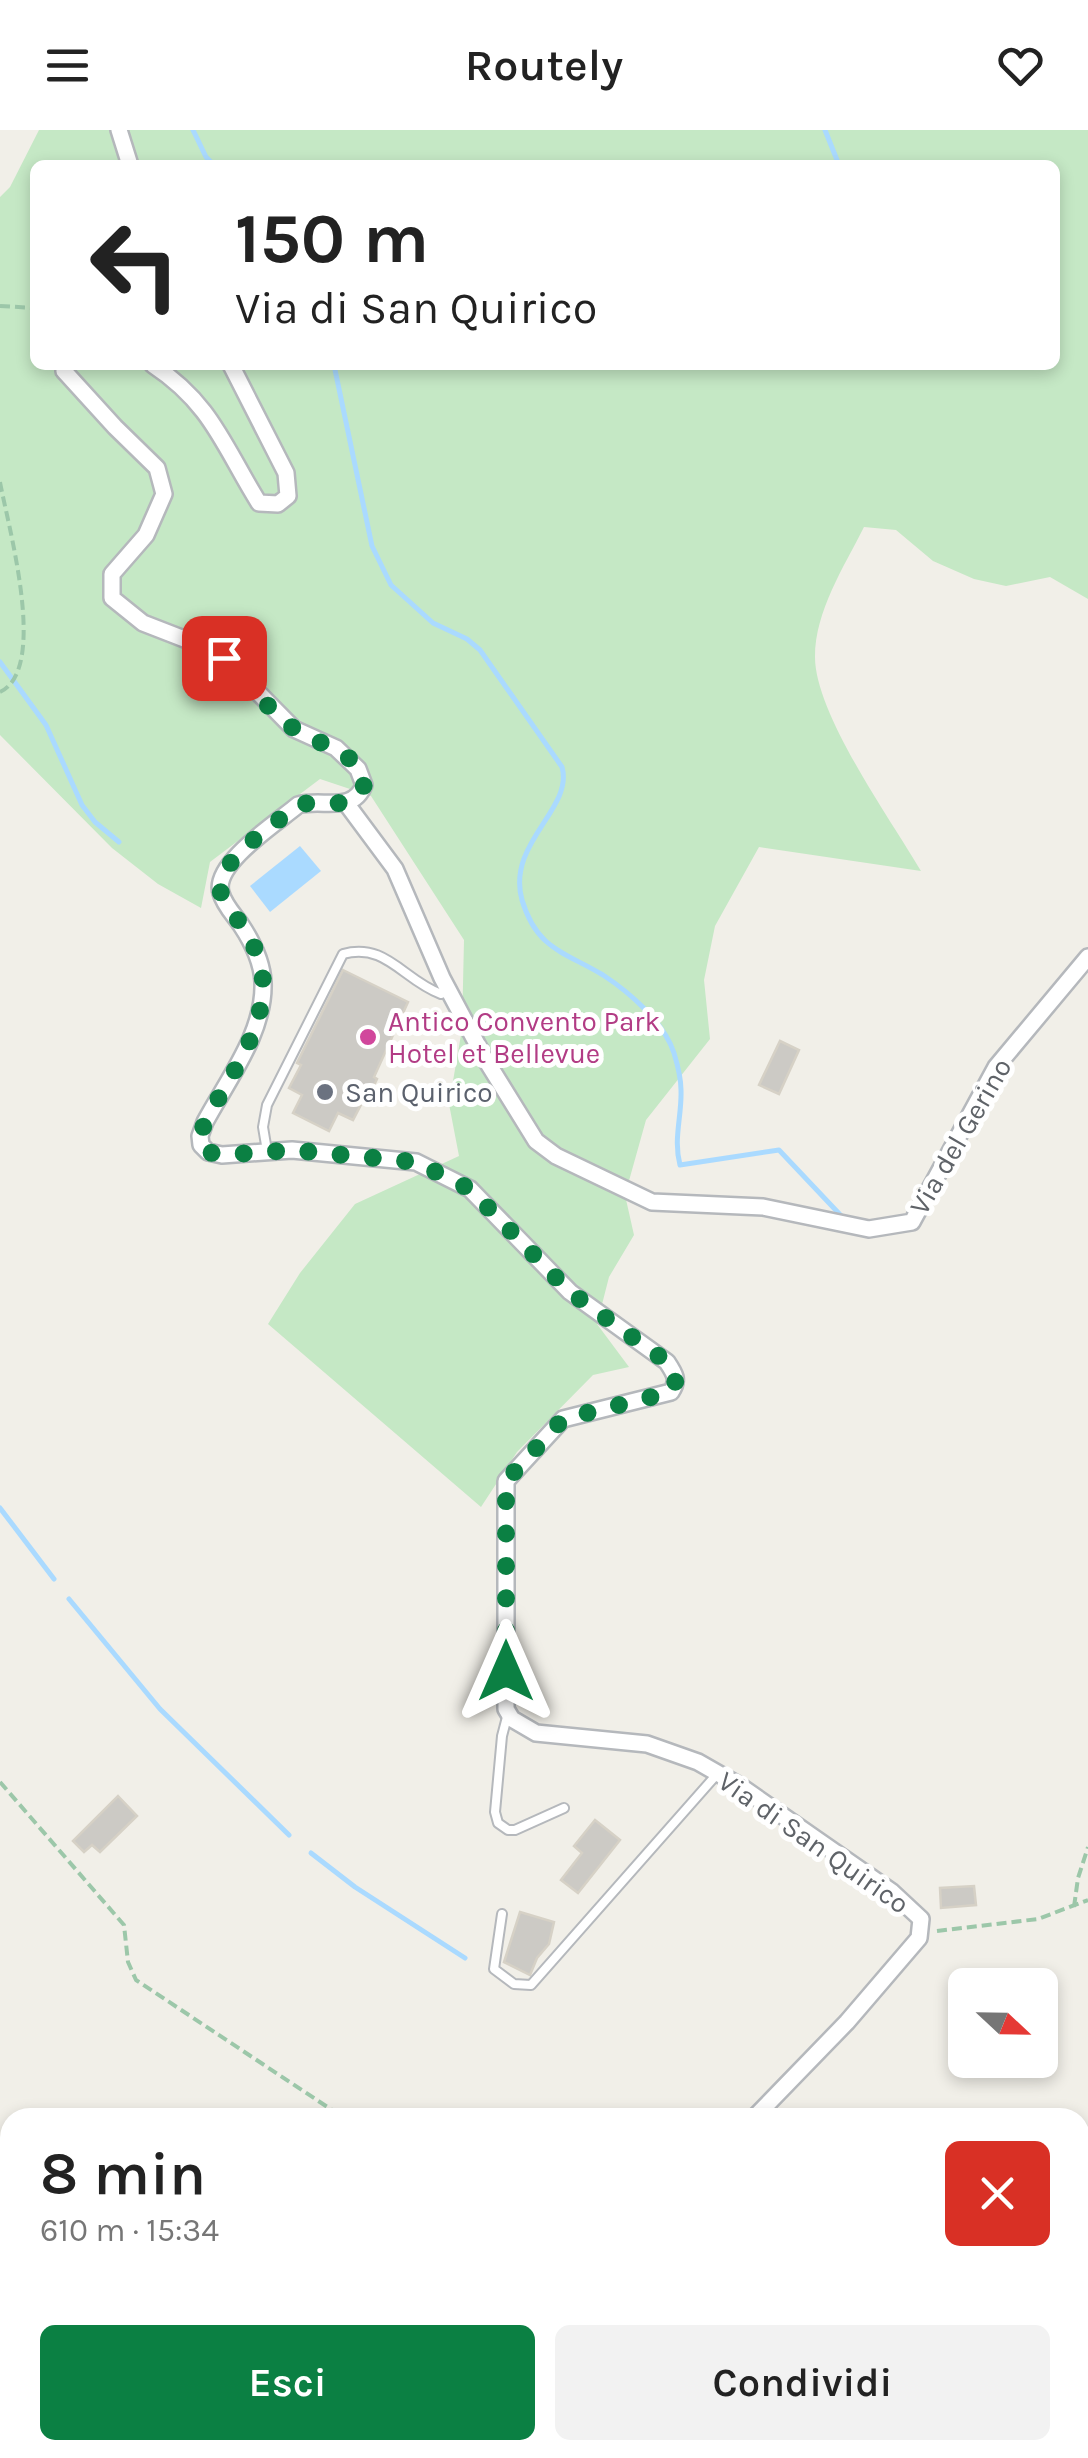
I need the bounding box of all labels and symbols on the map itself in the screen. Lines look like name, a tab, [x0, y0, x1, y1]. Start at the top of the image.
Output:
pin	[182, 616, 267, 701]
place label: Antico Convento Park Hotel et Bellevue	[388, 1005, 660, 1070]
marker: Antico Convento Park Hotel et Bellevue	[357, 1026, 379, 1048]
street label: Via del Gerino	[902, 1052, 1018, 1220]
place label: San Quirico	[345, 1076, 493, 1109]
marker: San Quirico	[314, 1081, 336, 1103]
position arrow	[454, 1619, 558, 1723]
street label: Via di San Quirico	[712, 1764, 915, 1921]
north arrow	[948, 1968, 1058, 2078]

